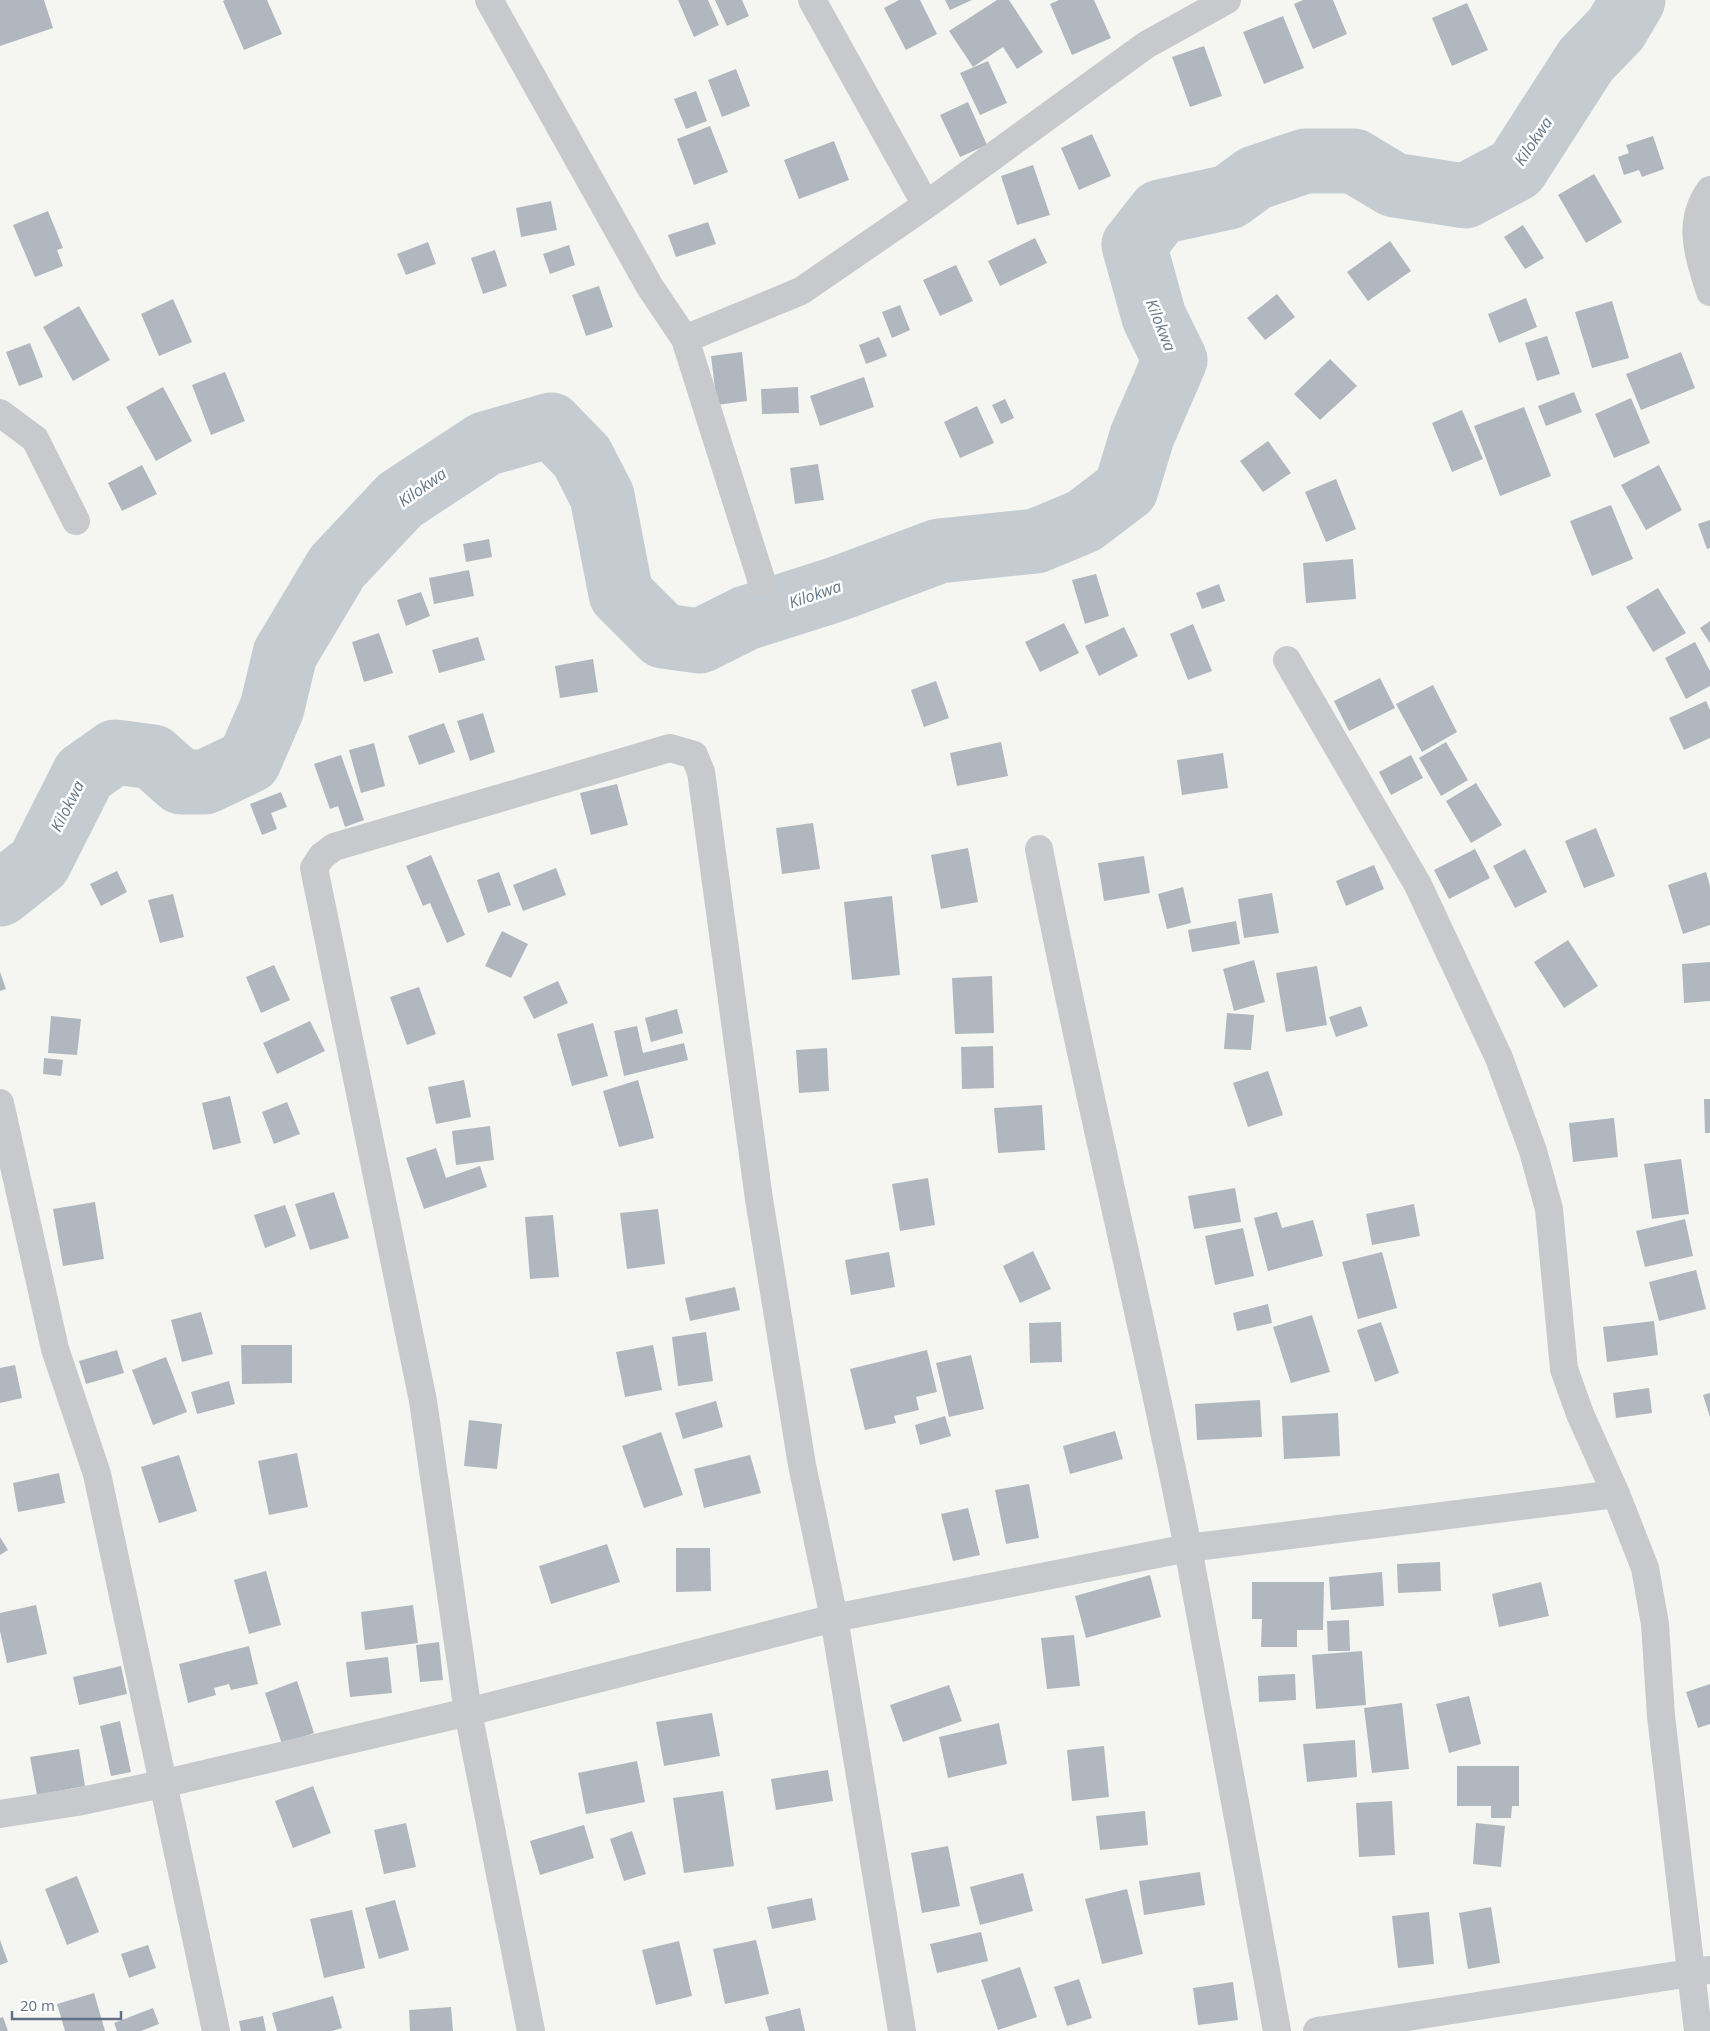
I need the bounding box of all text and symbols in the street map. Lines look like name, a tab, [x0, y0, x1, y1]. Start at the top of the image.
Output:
water label: Kilokwa	[1509, 112, 1557, 170]
water label: Kilokwa	[1141, 296, 1181, 354]
water label: Kilokwa	[393, 462, 451, 512]
water label: Kilokwa	[786, 575, 844, 613]
water label: Kilokwa	[45, 777, 89, 835]
scale bar	[12, 1988, 121, 2020]
text: 20 m	[20, 1995, 55, 2015]

